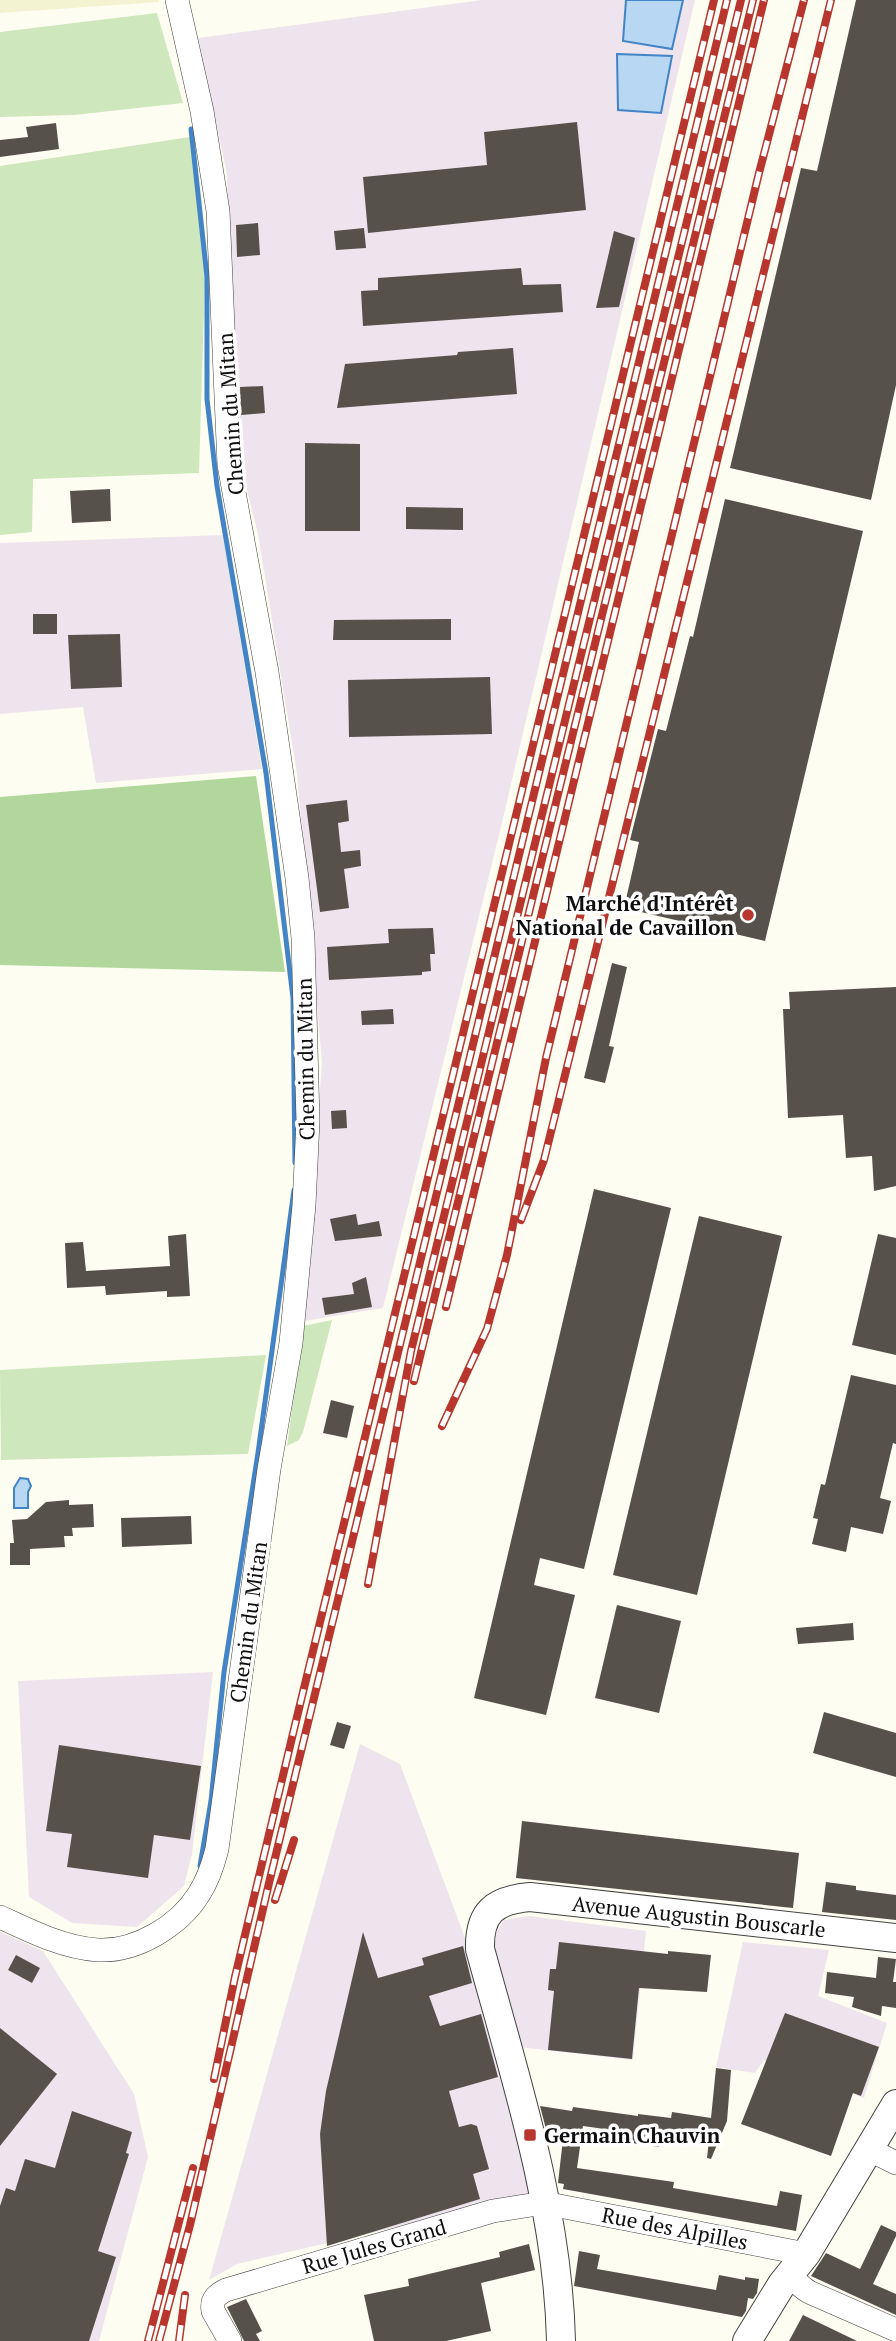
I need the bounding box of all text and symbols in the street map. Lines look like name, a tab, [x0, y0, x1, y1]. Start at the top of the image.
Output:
street label: Chemin du Mitan	[210, 331, 250, 496]
place label: Marché d'Intérêt National de Cavaillon	[516, 889, 735, 941]
marker: Marché d'Intérêt National de Cavaillon	[740, 907, 756, 923]
street label: Chemin du Mitan	[290, 977, 320, 1141]
street label: Chemin du Mitan	[223, 1539, 273, 1704]
street label: Avenue Augustin Bouscarle	[571, 1889, 827, 1943]
place label: Germain Chauvin	[544, 2121, 721, 2149]
marker: Germain Chauvin	[522, 2127, 538, 2143]
street label: Rue des Alpilles	[600, 2200, 750, 2256]
street label: Rue Jules Grand	[299, 2212, 450, 2280]

